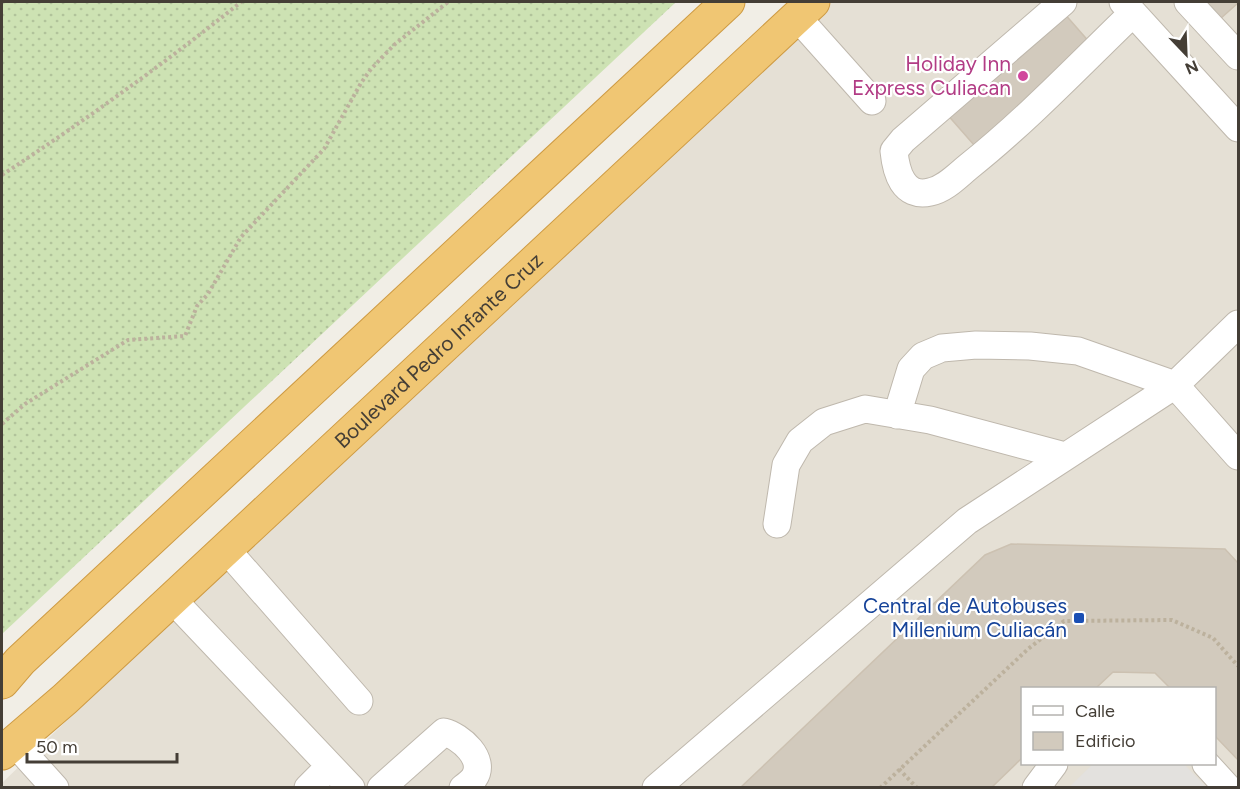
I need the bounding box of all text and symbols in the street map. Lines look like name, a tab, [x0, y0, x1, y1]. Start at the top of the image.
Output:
north arrow	[1156, 24, 1216, 84]
place label: Holiday Inn Express Culiacan	[852, 51, 1011, 100]
text: N	[1182, 56, 1201, 79]
marker: Holiday Inn Express Culiacan	[1016, 69, 1030, 83]
street label: Boulevard Pedro Infante Cruz	[329, 247, 548, 453]
place label: Central de Autobuses Millenium Culiacán	[863, 593, 1067, 642]
marker: Central de Autobuses Millenium Culiacán	[1072, 611, 1086, 625]
legend	[1021, 687, 1216, 765]
text: Calle	[1075, 700, 1115, 722]
scale bar	[27, 726, 177, 764]
text: Edificio	[1075, 730, 1136, 752]
text: 50 m	[36, 736, 78, 758]

